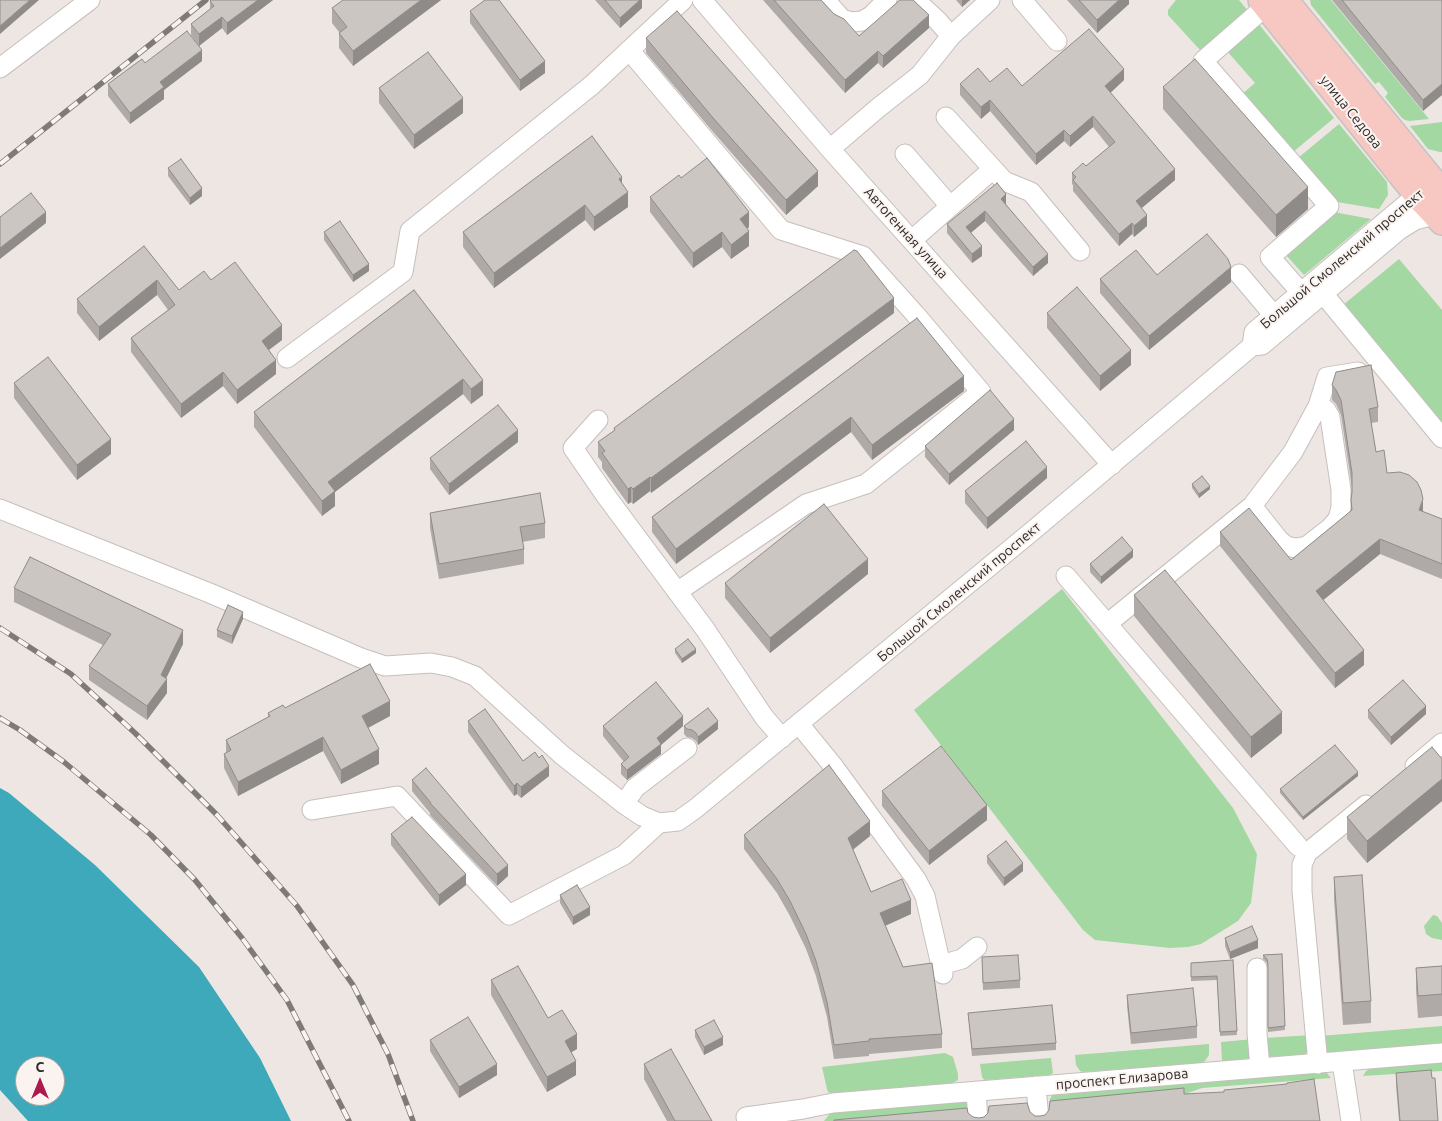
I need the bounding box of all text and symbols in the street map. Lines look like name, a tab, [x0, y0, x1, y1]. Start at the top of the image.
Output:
street label: улица Седова	[1316, 72, 1386, 152]
street label: Автогенная улица	[861, 184, 951, 282]
street label: Большой Смоленский проспект	[1257, 186, 1427, 332]
street label: Большой Смоленский проспект	[874, 519, 1044, 665]
north arrow	[15, 1056, 65, 1106]
text: С	[36, 1059, 44, 1075]
street label: проспект Елизарова	[1055, 1065, 1189, 1093]

